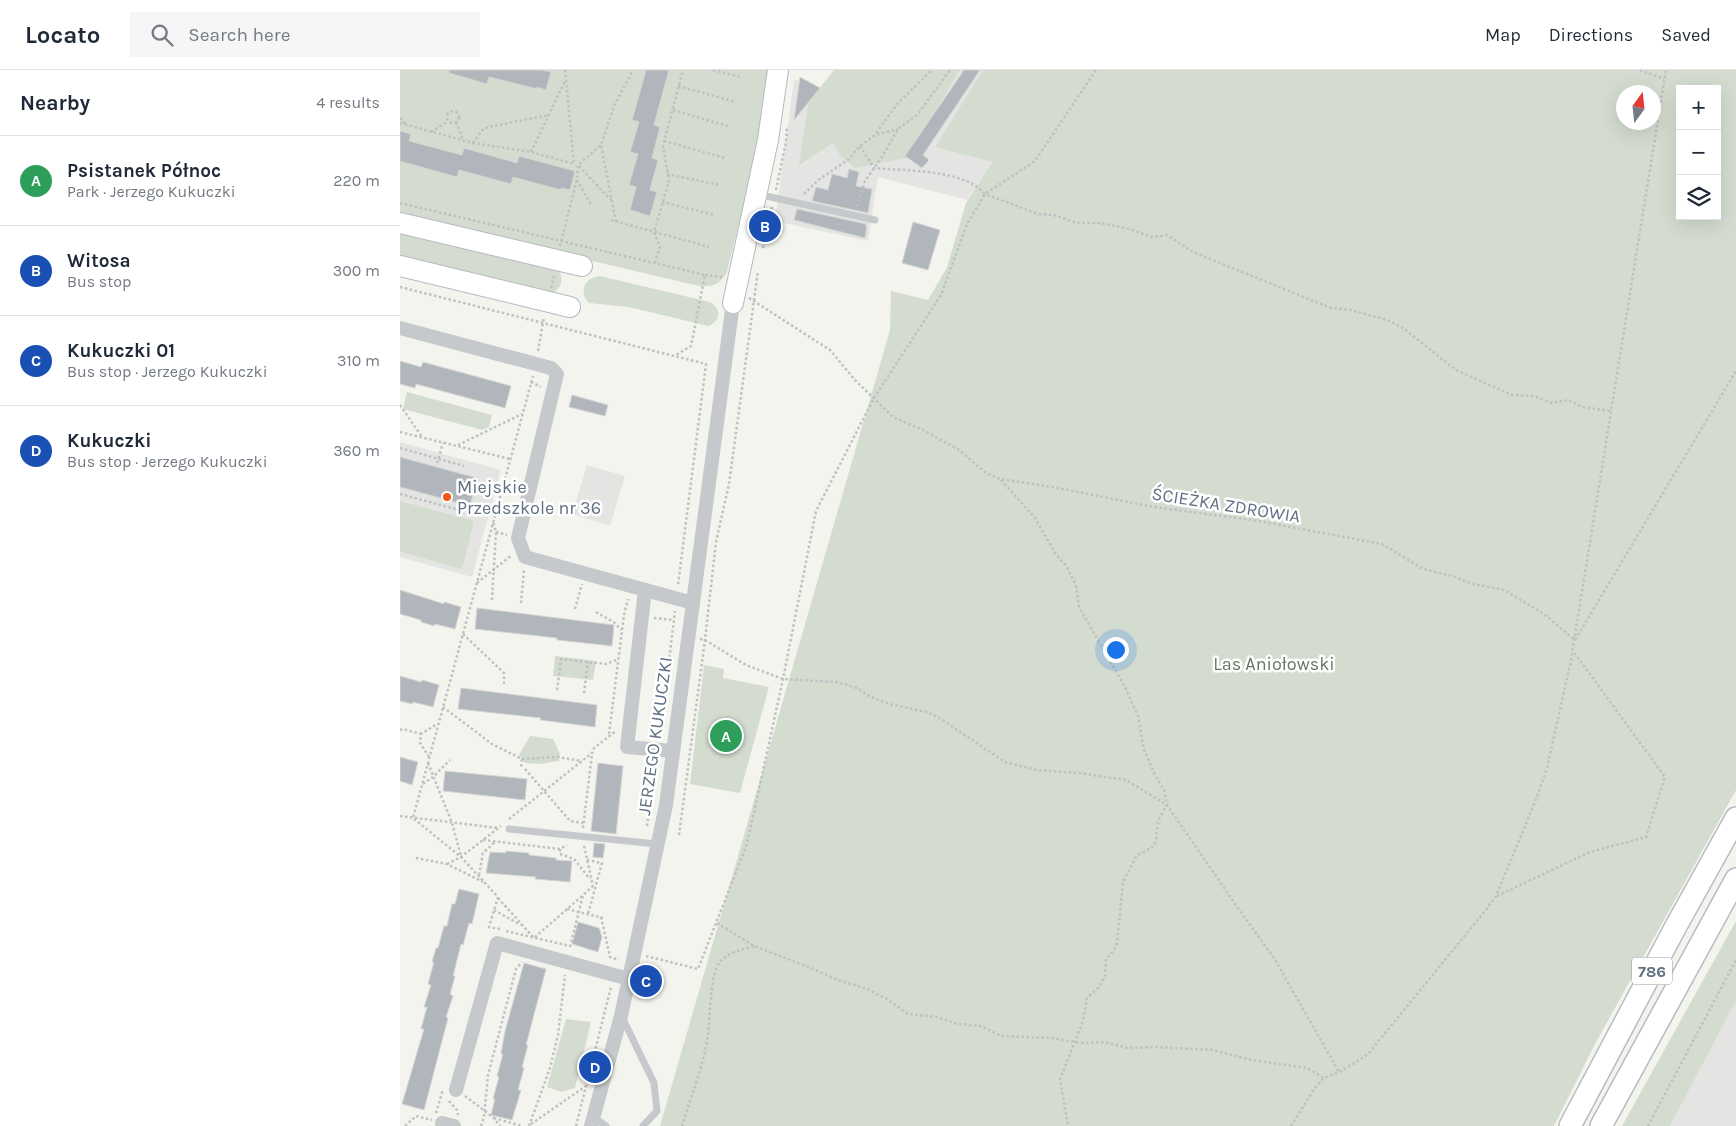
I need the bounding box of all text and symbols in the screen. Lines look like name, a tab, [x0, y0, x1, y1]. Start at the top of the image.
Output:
search box	[130, 12, 480, 57]
text: Locato	[25, 21, 100, 49]
icon: search	[148, 21, 176, 49]
text: Search here	[188, 24, 290, 46]
text: Map	[1485, 24, 1521, 46]
text: Directions	[1549, 24, 1633, 46]
text: Saved	[1661, 24, 1711, 46]
north arrow	[1616, 85, 1661, 130]
map controls	[1676, 85, 1721, 220]
button: +	[1676, 85, 1721, 130]
text: Nearby	[20, 91, 90, 115]
text: 4 results	[316, 93, 380, 112]
button: −	[1676, 130, 1721, 175]
text: Psistanek Północ	[67, 160, 221, 182]
text: A	[31, 171, 41, 190]
text: 220 m	[333, 171, 380, 190]
button: layers	[1676, 175, 1721, 220]
text: Park · Jerzego Kukuczki	[67, 182, 236, 201]
pin: B	[749, 207, 781, 245]
text: Witosa	[67, 250, 131, 272]
text: B	[31, 261, 41, 280]
text: 300 m	[333, 261, 380, 280]
text: Bus stop	[67, 272, 131, 291]
text: Kukuczki 01	[67, 340, 175, 362]
text: C	[31, 351, 41, 370]
text: 310 m	[337, 351, 380, 370]
text: Bus stop · Jerzego Kukuczki	[67, 362, 267, 381]
text: Kukuczki	[67, 430, 151, 452]
text: D	[31, 441, 41, 460]
text: 360 m	[333, 441, 380, 460]
text: Bus stop · Jerzego Kukuczki	[67, 452, 267, 471]
place label: Miejskie Przedszkole nr 36	[457, 476, 601, 519]
street label: ŚCIEŻKA ZDROWIA	[1150, 481, 1302, 528]
marker: Miejskie Przedszkole nr 36	[441, 491, 453, 503]
your location	[1103, 637, 1129, 663]
park label: Las Aniołowski	[1213, 653, 1335, 675]
street label: JERZEGO KUKUCZKI	[633, 655, 677, 817]
pin: A	[710, 717, 742, 755]
road number: 786	[1632, 958, 1672, 984]
pin: C	[630, 962, 662, 1000]
pin: D	[579, 1048, 611, 1086]

